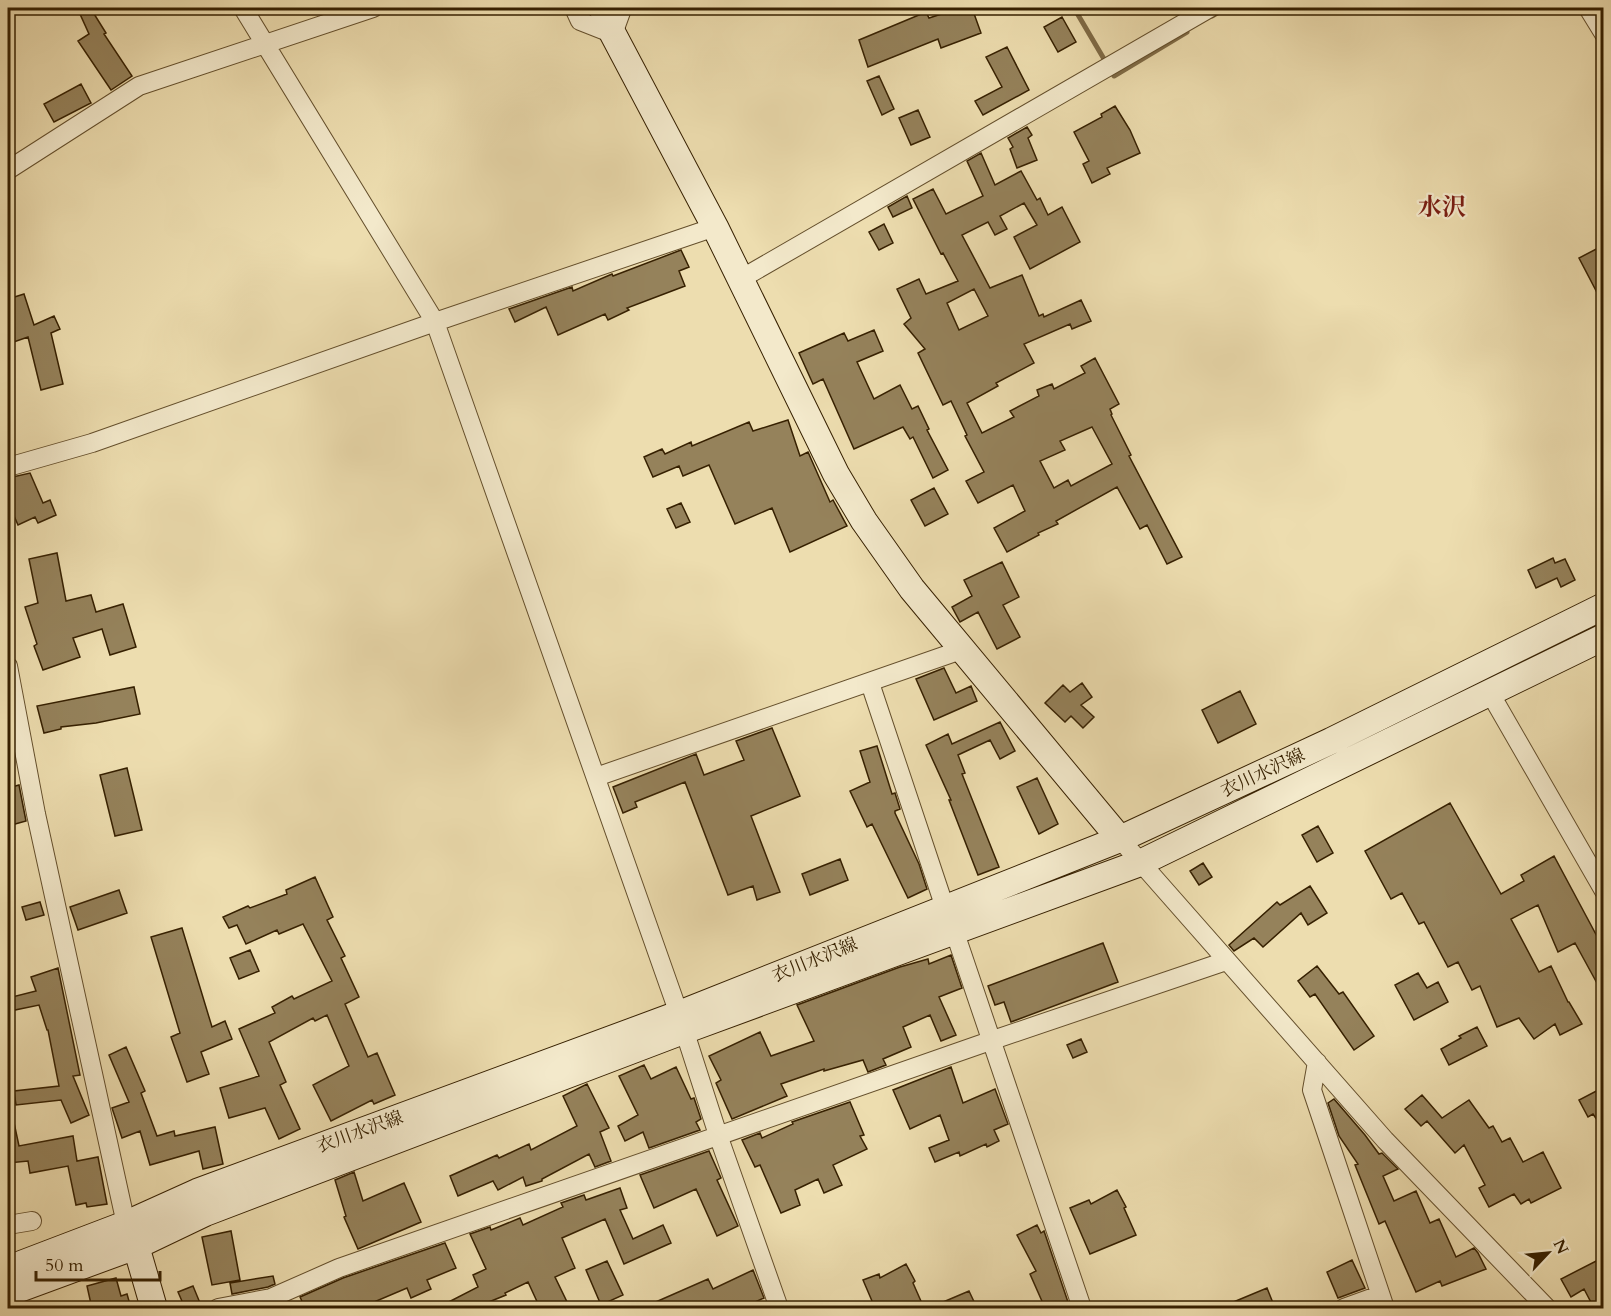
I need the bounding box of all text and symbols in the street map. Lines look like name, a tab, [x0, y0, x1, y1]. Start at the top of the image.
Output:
district label: 水沢	[1418, 191, 1466, 224]
street label: 衣川水沢線	[1217, 743, 1309, 803]
street label: 衣川水沢線	[769, 932, 861, 988]
street label: 衣川水沢線	[313, 1105, 407, 1159]
north arrow	[1518, 1223, 1578, 1283]
text: N	[1548, 1236, 1574, 1258]
scale bar	[36, 1244, 160, 1282]
text: 50 m	[45, 1253, 84, 1278]

